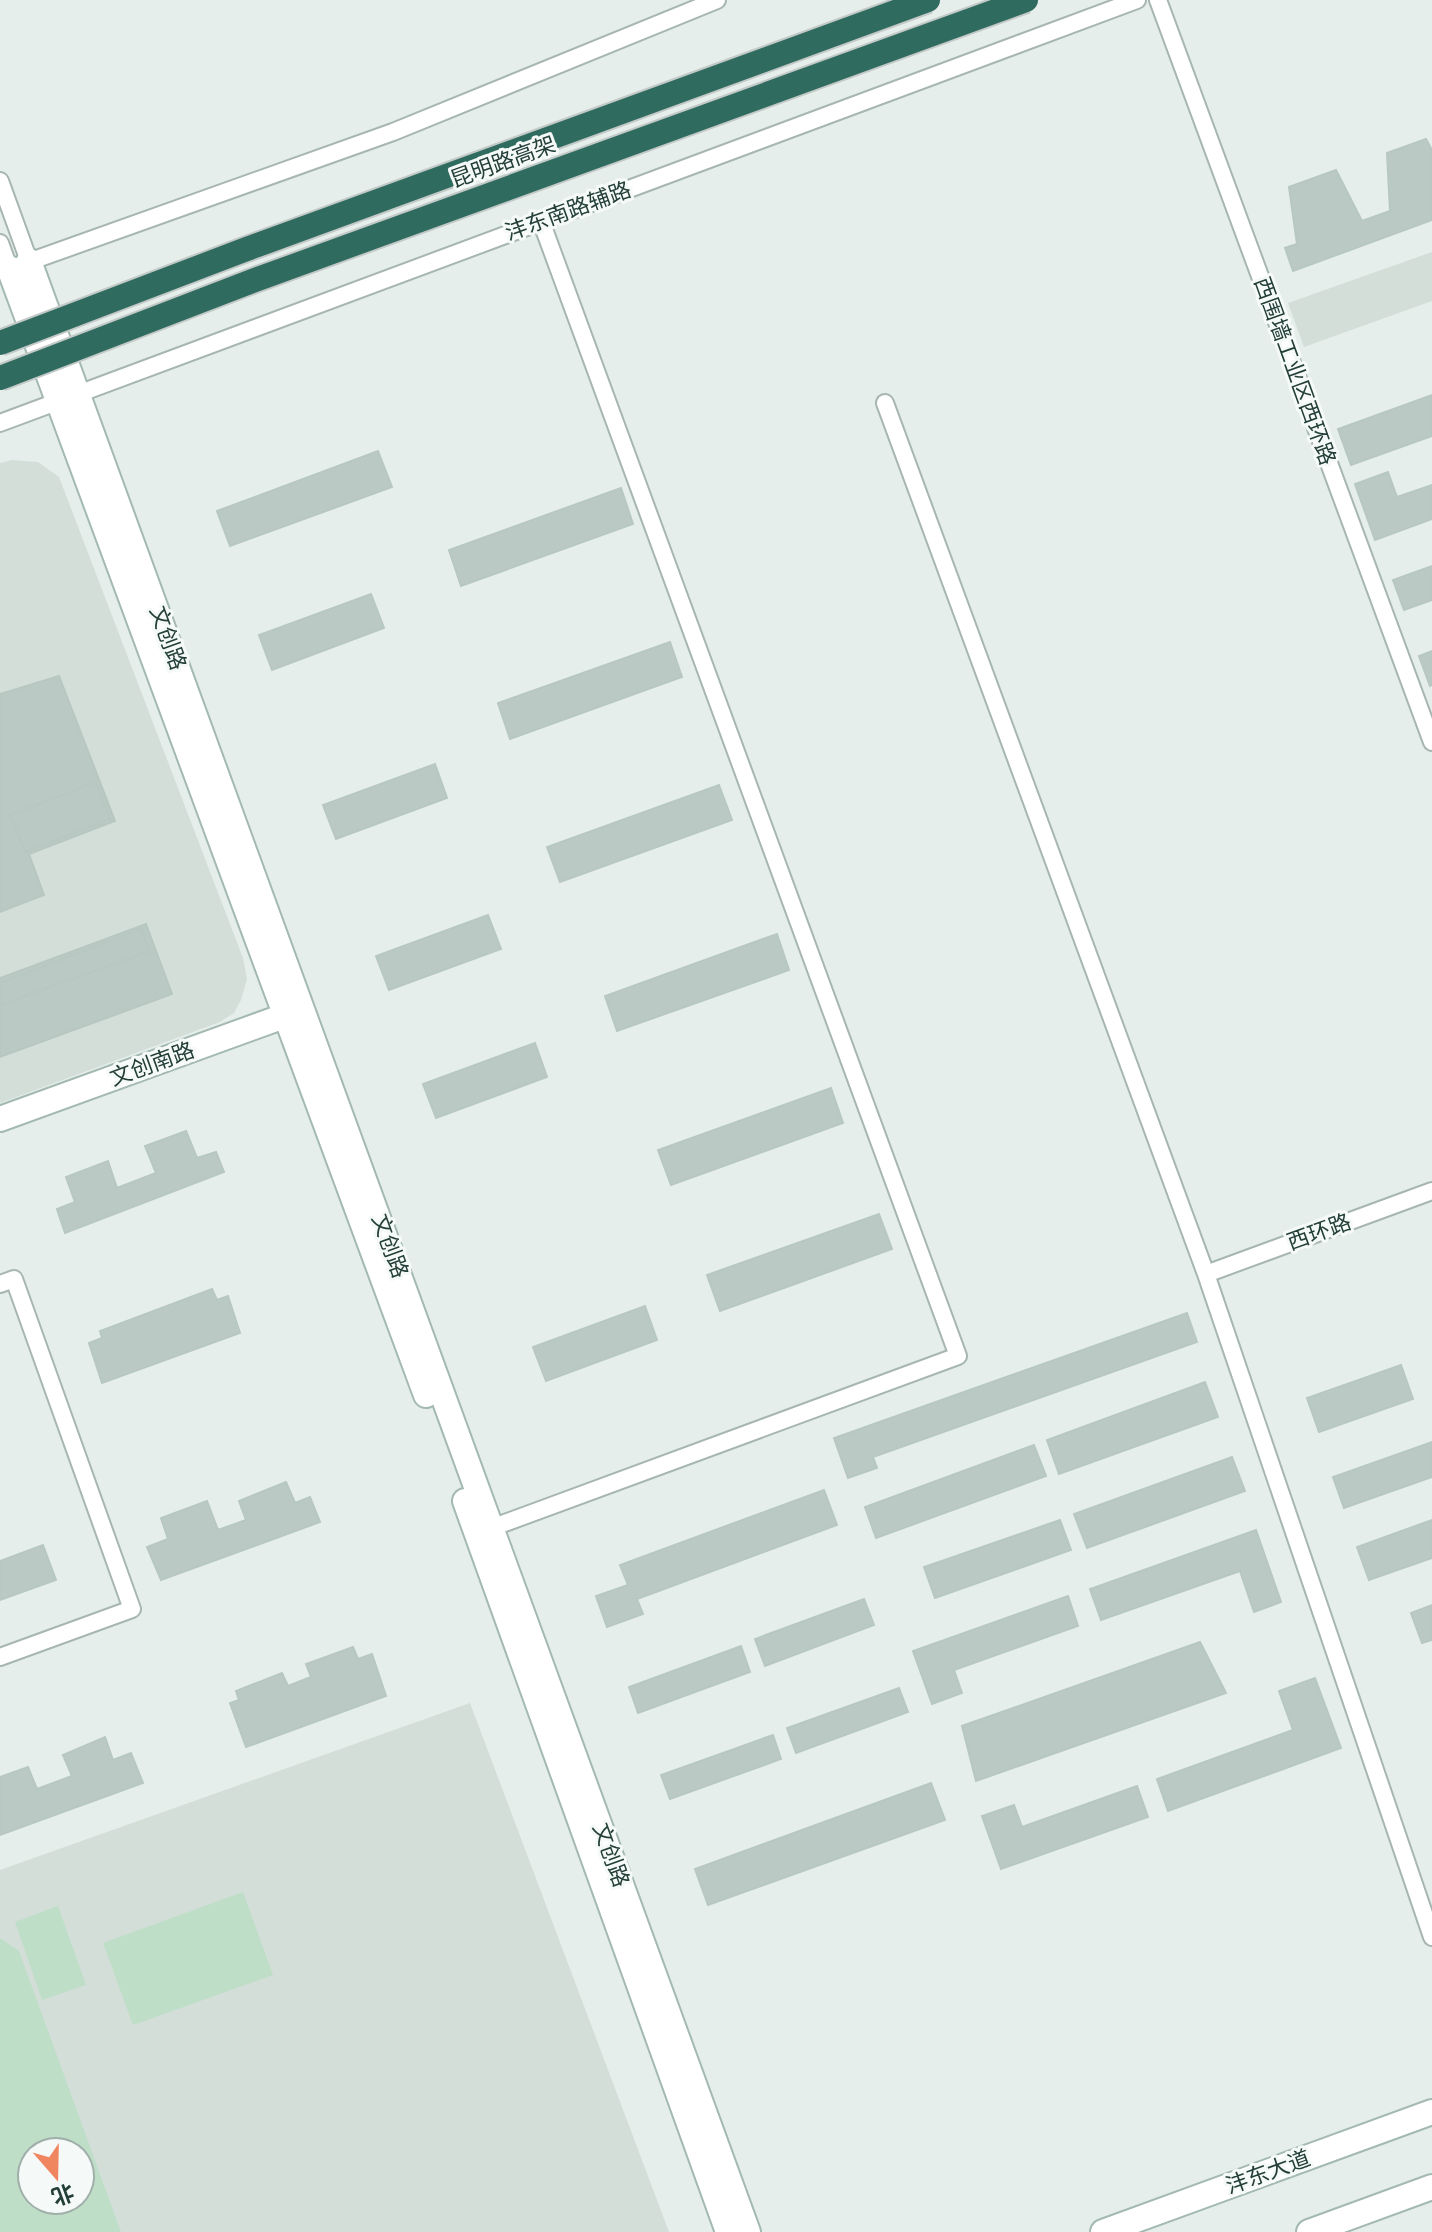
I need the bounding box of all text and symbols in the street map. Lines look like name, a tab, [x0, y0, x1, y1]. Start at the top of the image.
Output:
street label: 昆明路高架	[447, 131, 559, 193]
street label: 沣东南路辅路	[501, 176, 635, 246]
street label: 西围墙工业区西环路	[1248, 273, 1342, 469]
street label: 文创路	[144, 602, 192, 674]
street label: 文创南路	[106, 1036, 198, 1092]
street label: 西环路	[1283, 1208, 1355, 1256]
street label: 文创路	[366, 1210, 414, 1282]
street label: 文创路	[587, 1819, 635, 1891]
north arrow	[16, 2136, 96, 2216]
street label: 沣东大道	[1222, 2144, 1314, 2200]
text: 北	[48, 2178, 78, 2211]

